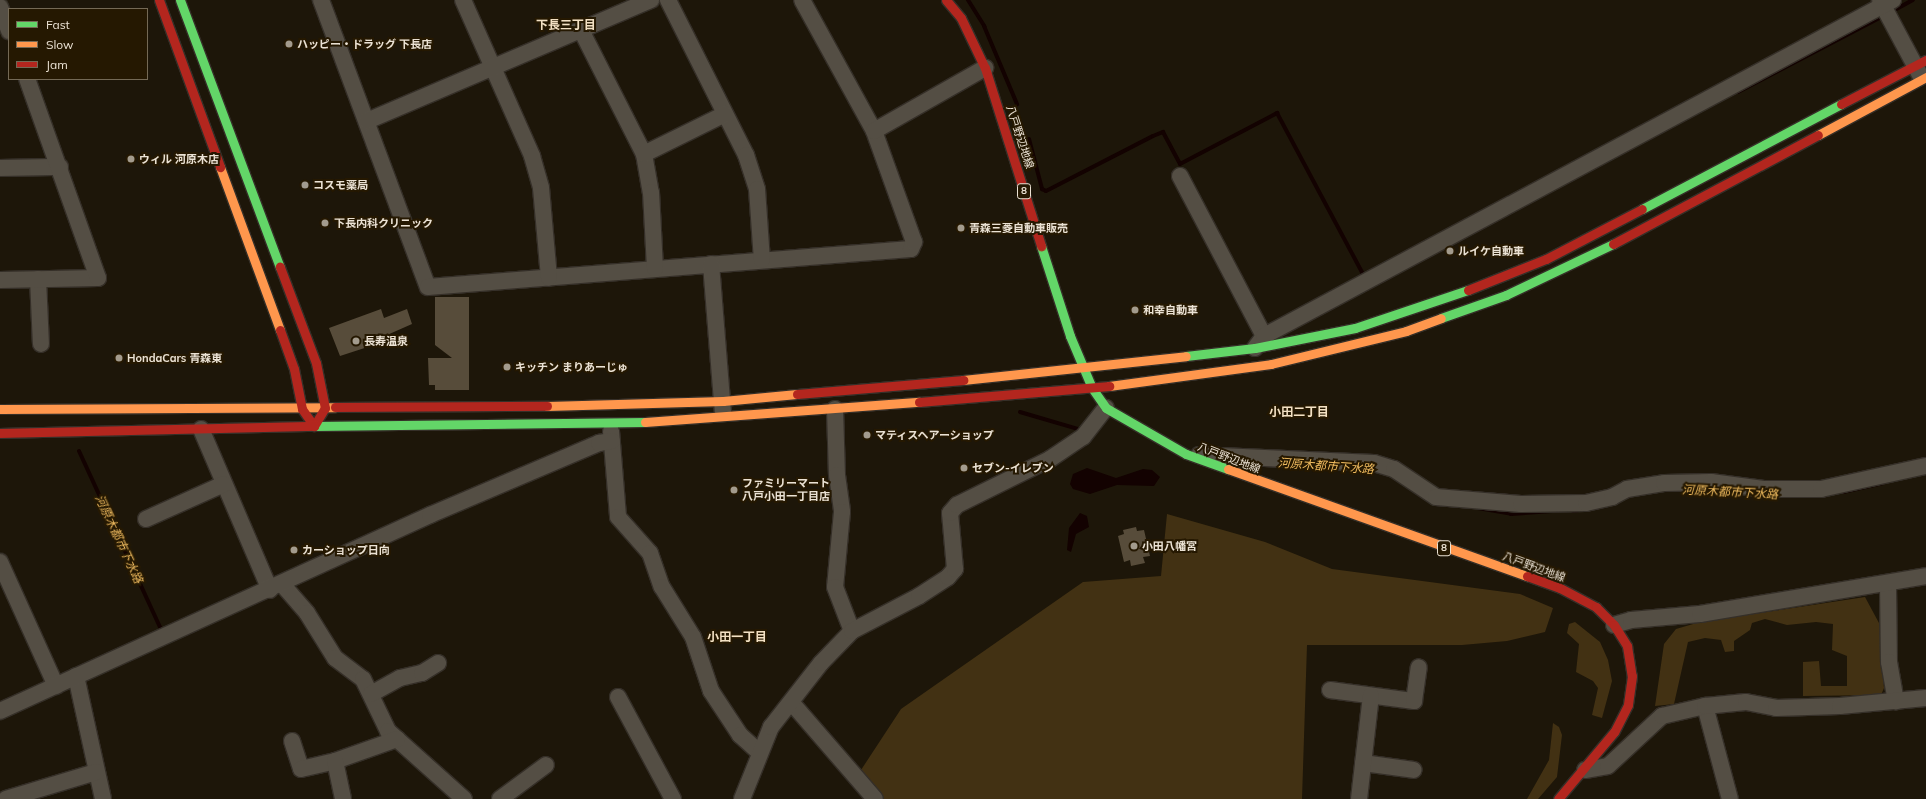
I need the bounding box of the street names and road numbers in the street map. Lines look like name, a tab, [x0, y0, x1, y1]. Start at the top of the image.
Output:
street label: 八戸野辺地線	[1004, 104, 1036, 170]
road number: 8	[1017, 183, 1031, 199]
street label: 八戸野辺地線	[1196, 440, 1262, 476]
road number: 8	[1437, 540, 1451, 556]
street label: 八戸野辺地線	[1501, 550, 1567, 584]

